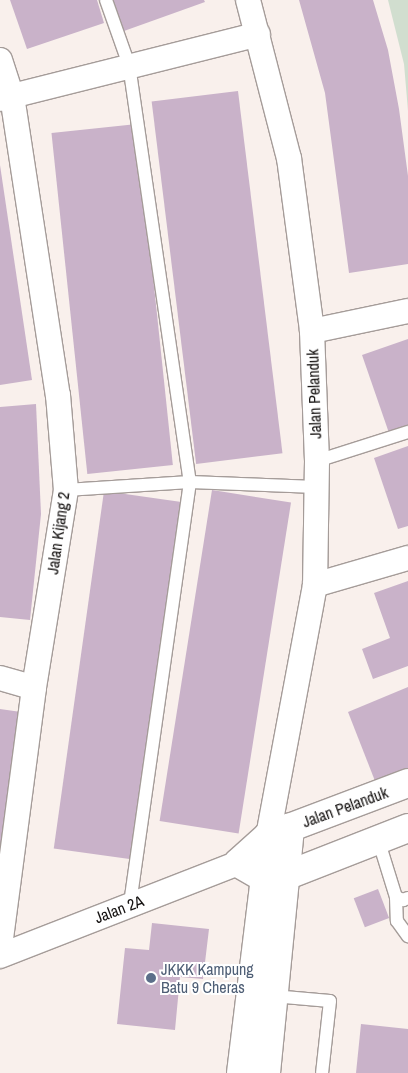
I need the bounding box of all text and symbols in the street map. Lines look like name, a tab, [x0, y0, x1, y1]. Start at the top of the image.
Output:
street label: Jalan Pelanduk	[303, 349, 325, 439]
street label: Jalan Kijang 2	[43, 490, 73, 576]
street label: Jalan Pelanduk	[300, 783, 390, 831]
street label: Jalan 2A	[92, 891, 146, 927]
place label: JKKK Kampung Batu 9 Cheras	[161, 959, 254, 997]
marker: JKKK Kampung Batu 9 Cheras	[145, 972, 157, 984]

